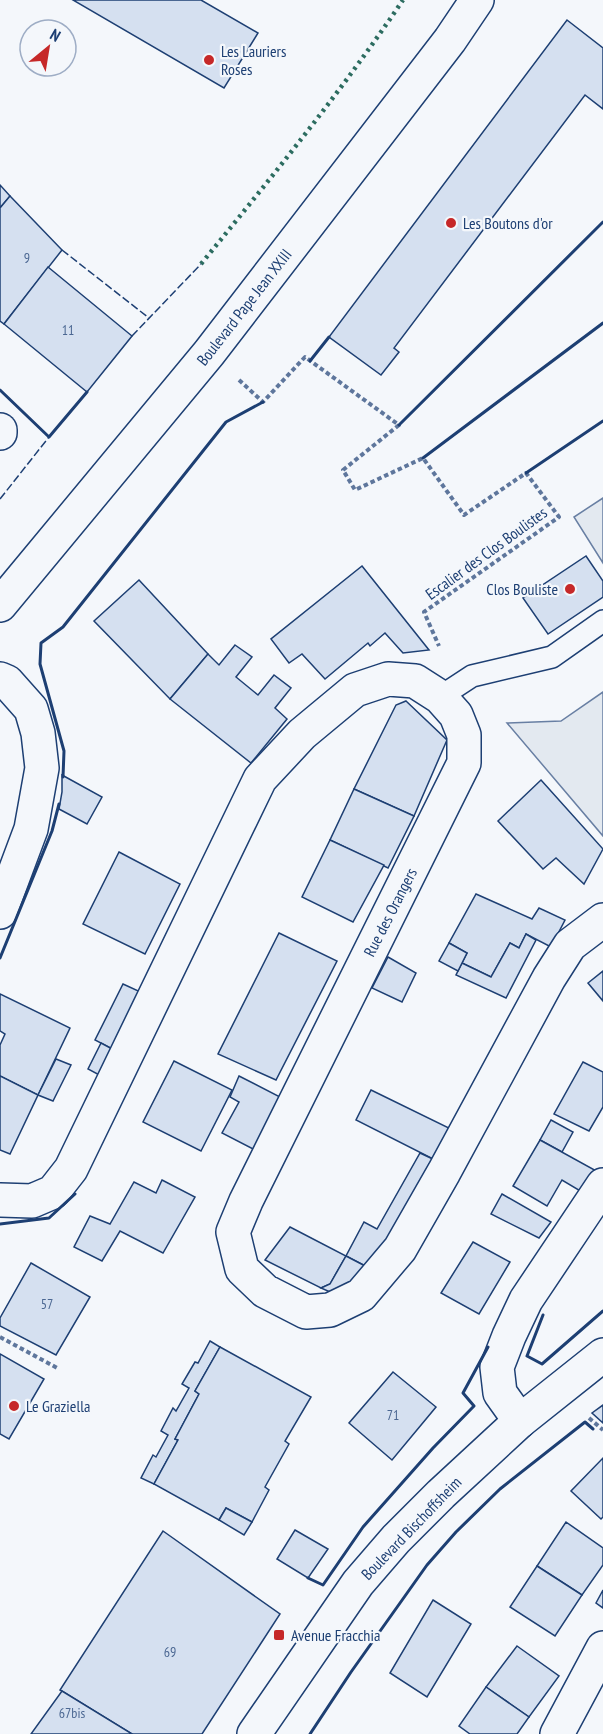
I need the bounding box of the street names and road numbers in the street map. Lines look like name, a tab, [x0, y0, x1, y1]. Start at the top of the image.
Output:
street label: Boulevard Pape Jean XXIII	[192, 245, 296, 369]
street label: Escalier des Clos Boulistes	[422, 503, 550, 603]
street label: Rue des Orangers	[359, 864, 421, 960]
street label: Boulevard Bischoffsheim	[357, 1472, 465, 1584]

